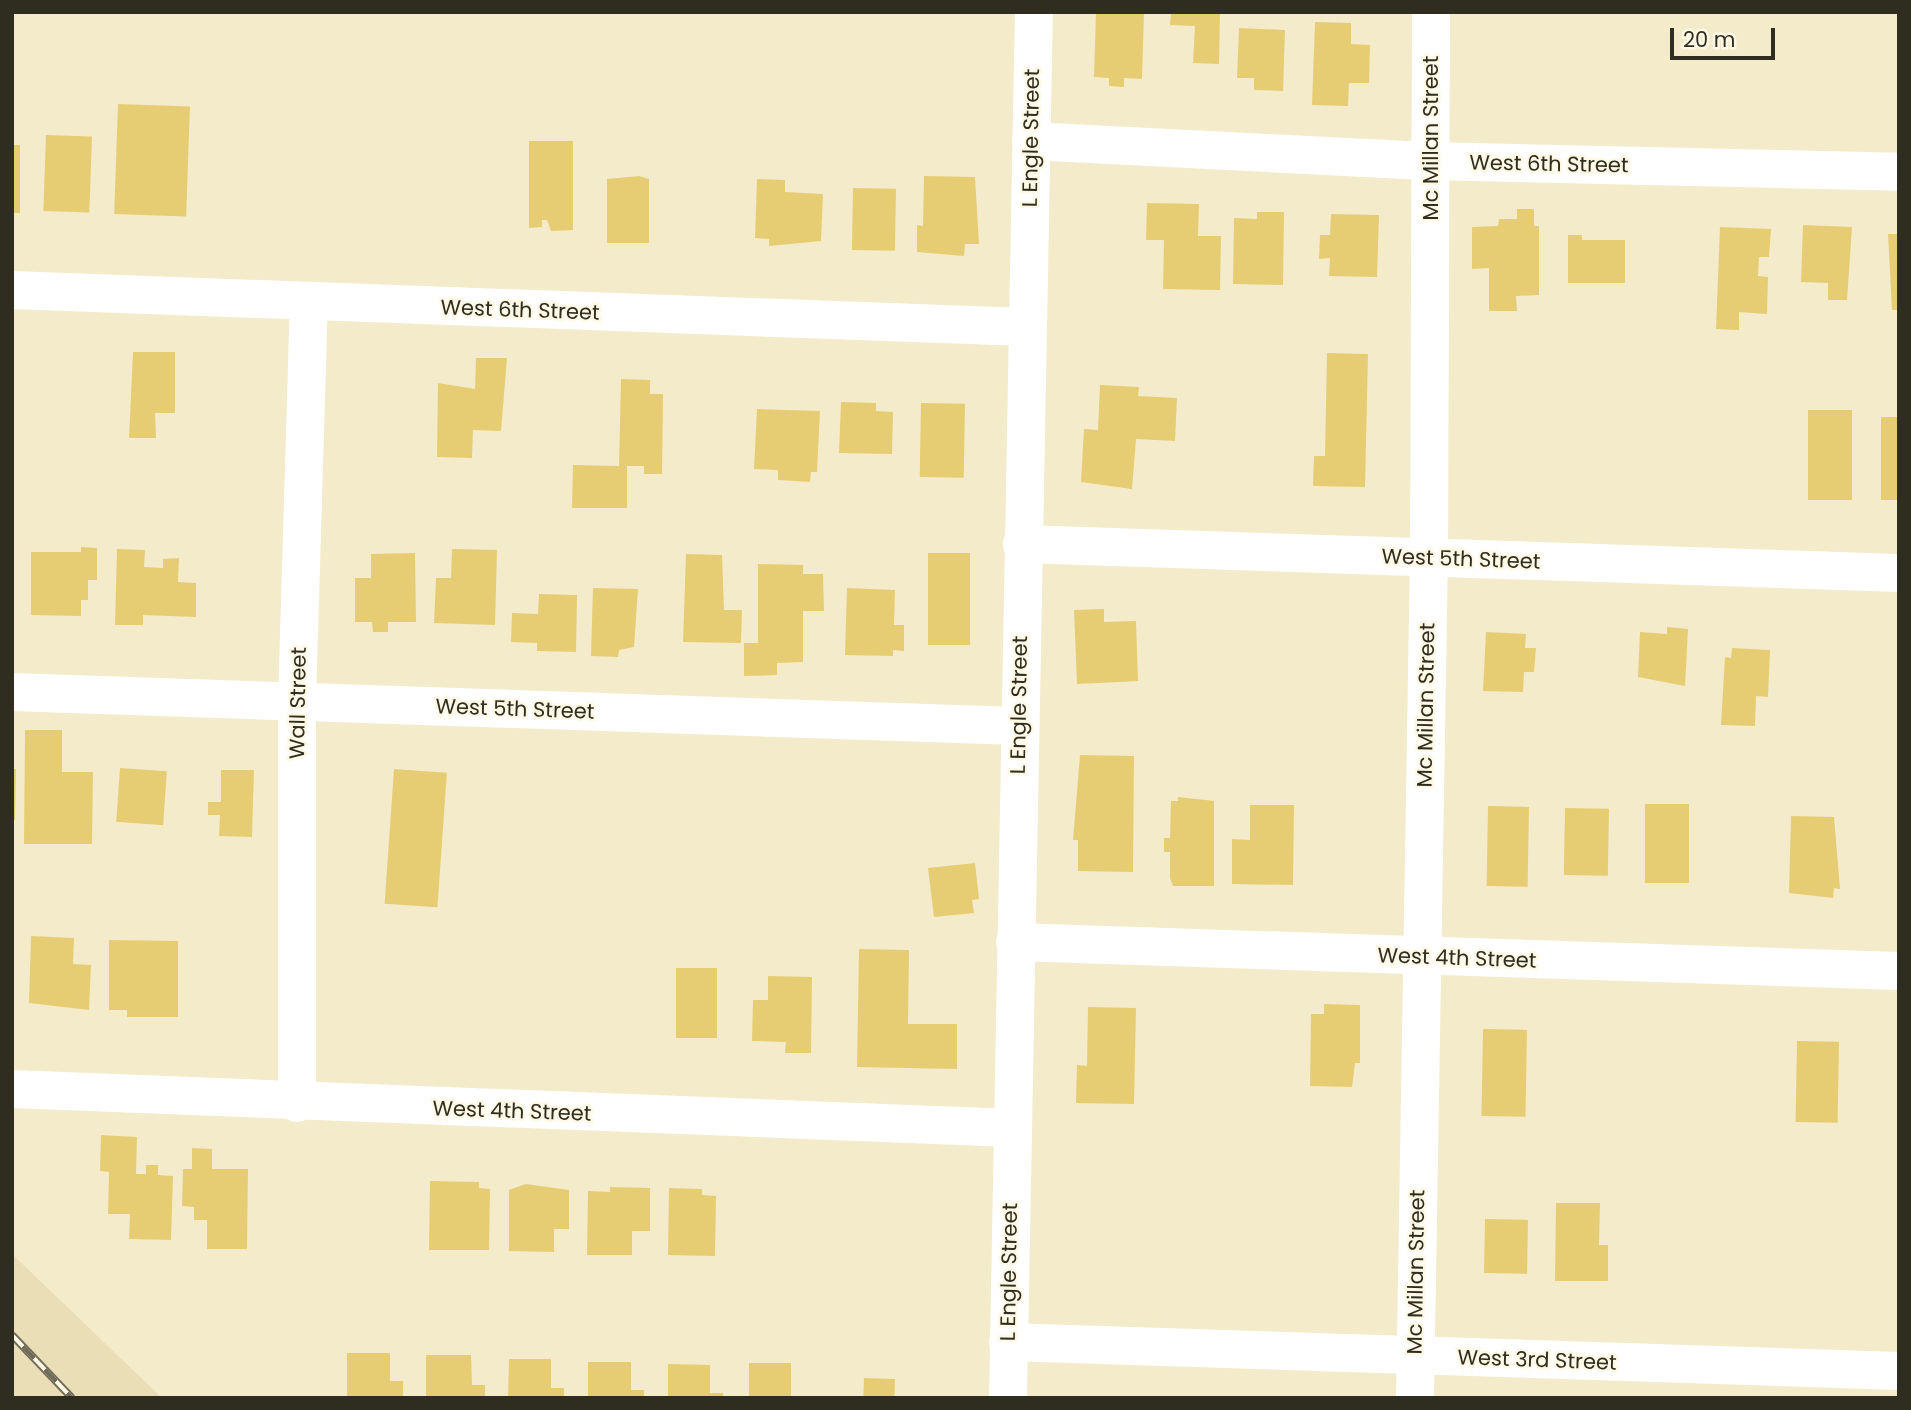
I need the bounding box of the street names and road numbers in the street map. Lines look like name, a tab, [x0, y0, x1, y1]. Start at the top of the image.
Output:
street label: Mc Millan Street	[1418, 56, 1444, 220]
street label: L Engle Street	[1017, 69, 1045, 207]
street label: West 6th Street	[1469, 150, 1629, 178]
street label: West 6th Street	[440, 295, 600, 325]
street label: West 5th Street	[1381, 544, 1541, 574]
street label: Mc Millan Street	[1412, 622, 1440, 788]
street label: L Engle Street	[1005, 636, 1033, 774]
street label: Wall Street	[284, 647, 312, 759]
street label: West 5th Street	[435, 694, 595, 724]
street label: West 4th Street	[1377, 943, 1537, 973]
street label: West 4th Street	[432, 1096, 592, 1126]
street label: Mc Millan Street	[1402, 1189, 1430, 1355]
street label: L Engle Street	[995, 1203, 1023, 1341]
street label: West 3rd Street	[1457, 1345, 1617, 1375]

